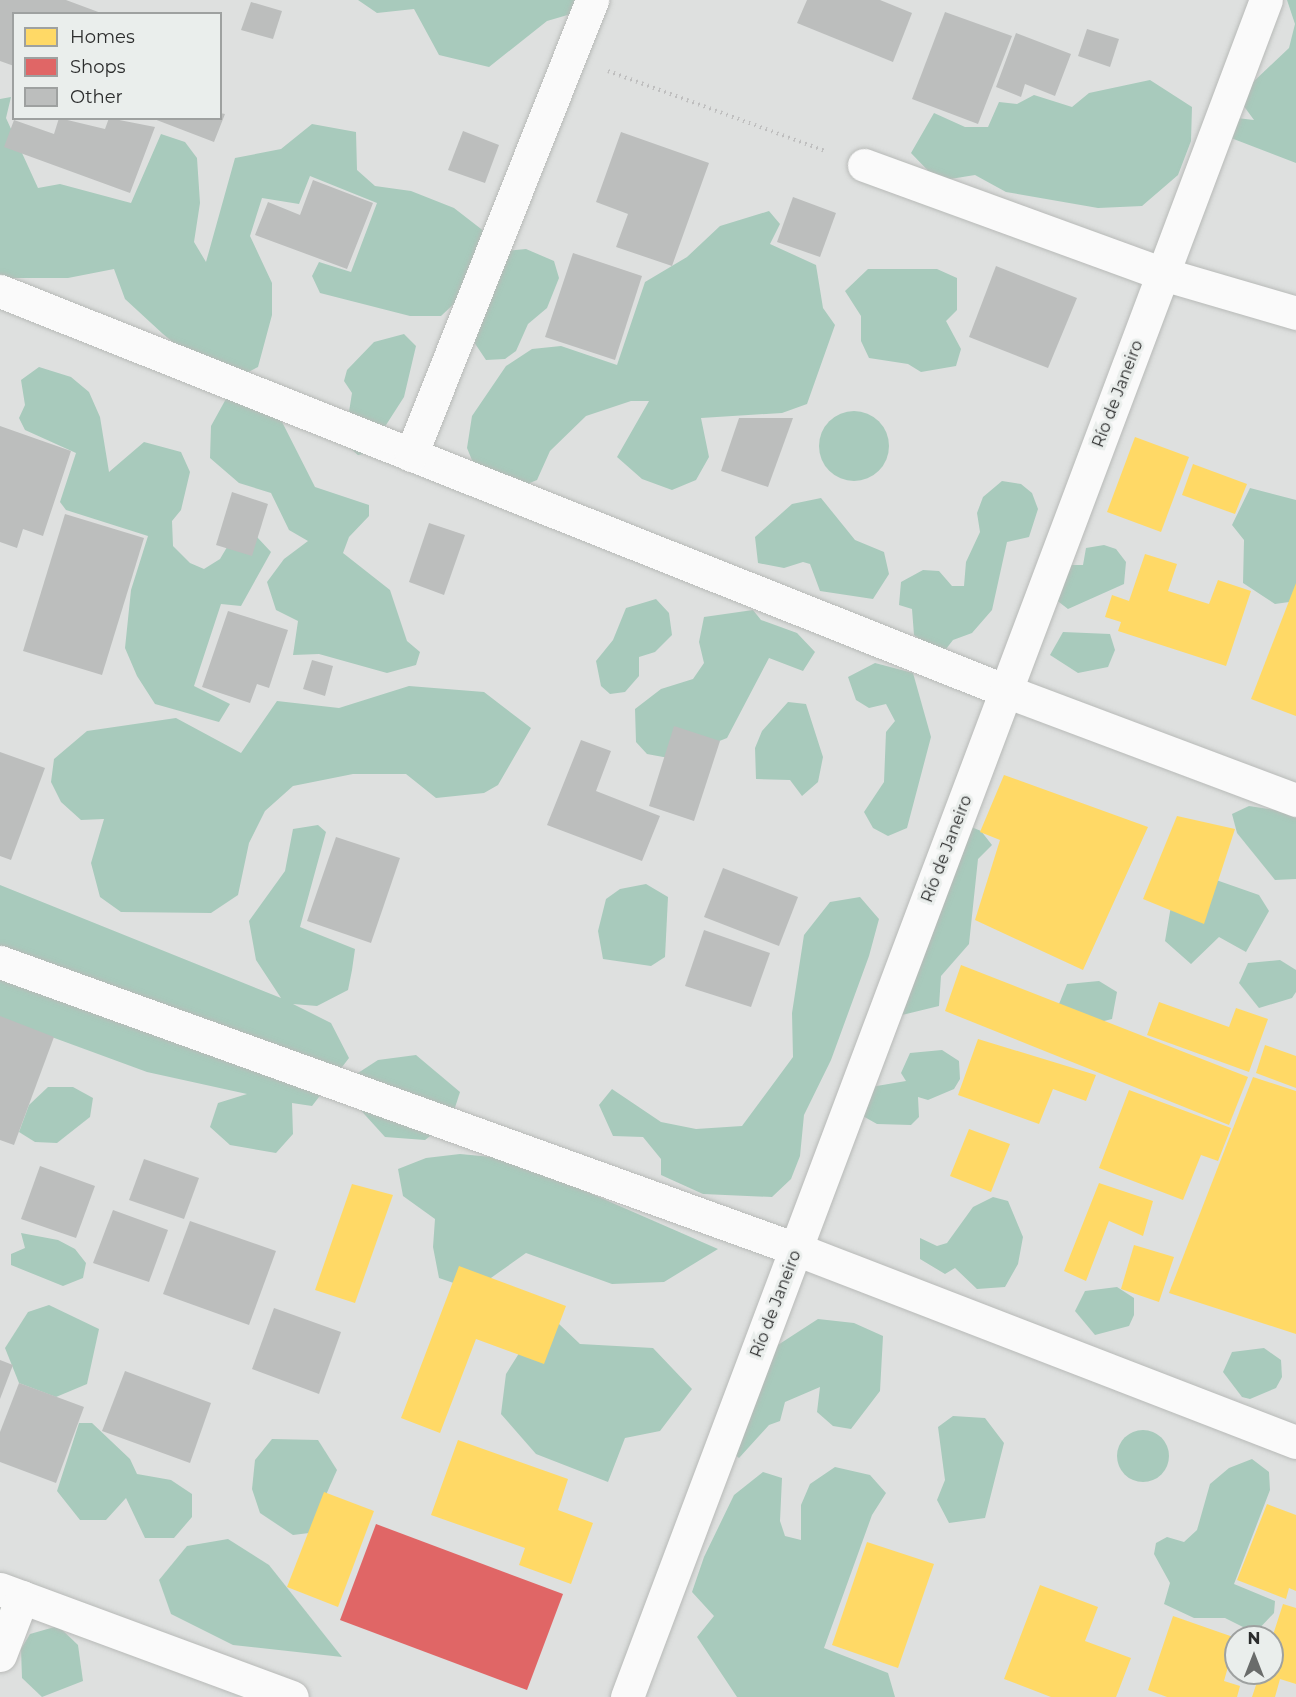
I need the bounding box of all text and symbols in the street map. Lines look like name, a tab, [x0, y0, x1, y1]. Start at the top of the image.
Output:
legend	[12, 12, 222, 120]
text: Homes	[70, 26, 135, 48]
text: Shops	[70, 56, 126, 78]
text: Other	[70, 86, 123, 108]
street label: Río de Janeiro	[1089, 338, 1147, 450]
street label: Río de Janeiro	[918, 793, 976, 905]
street label: Río de Janeiro	[747, 1248, 805, 1360]
north arrow	[1224, 1625, 1284, 1685]
text: N	[1248, 1629, 1260, 1648]

